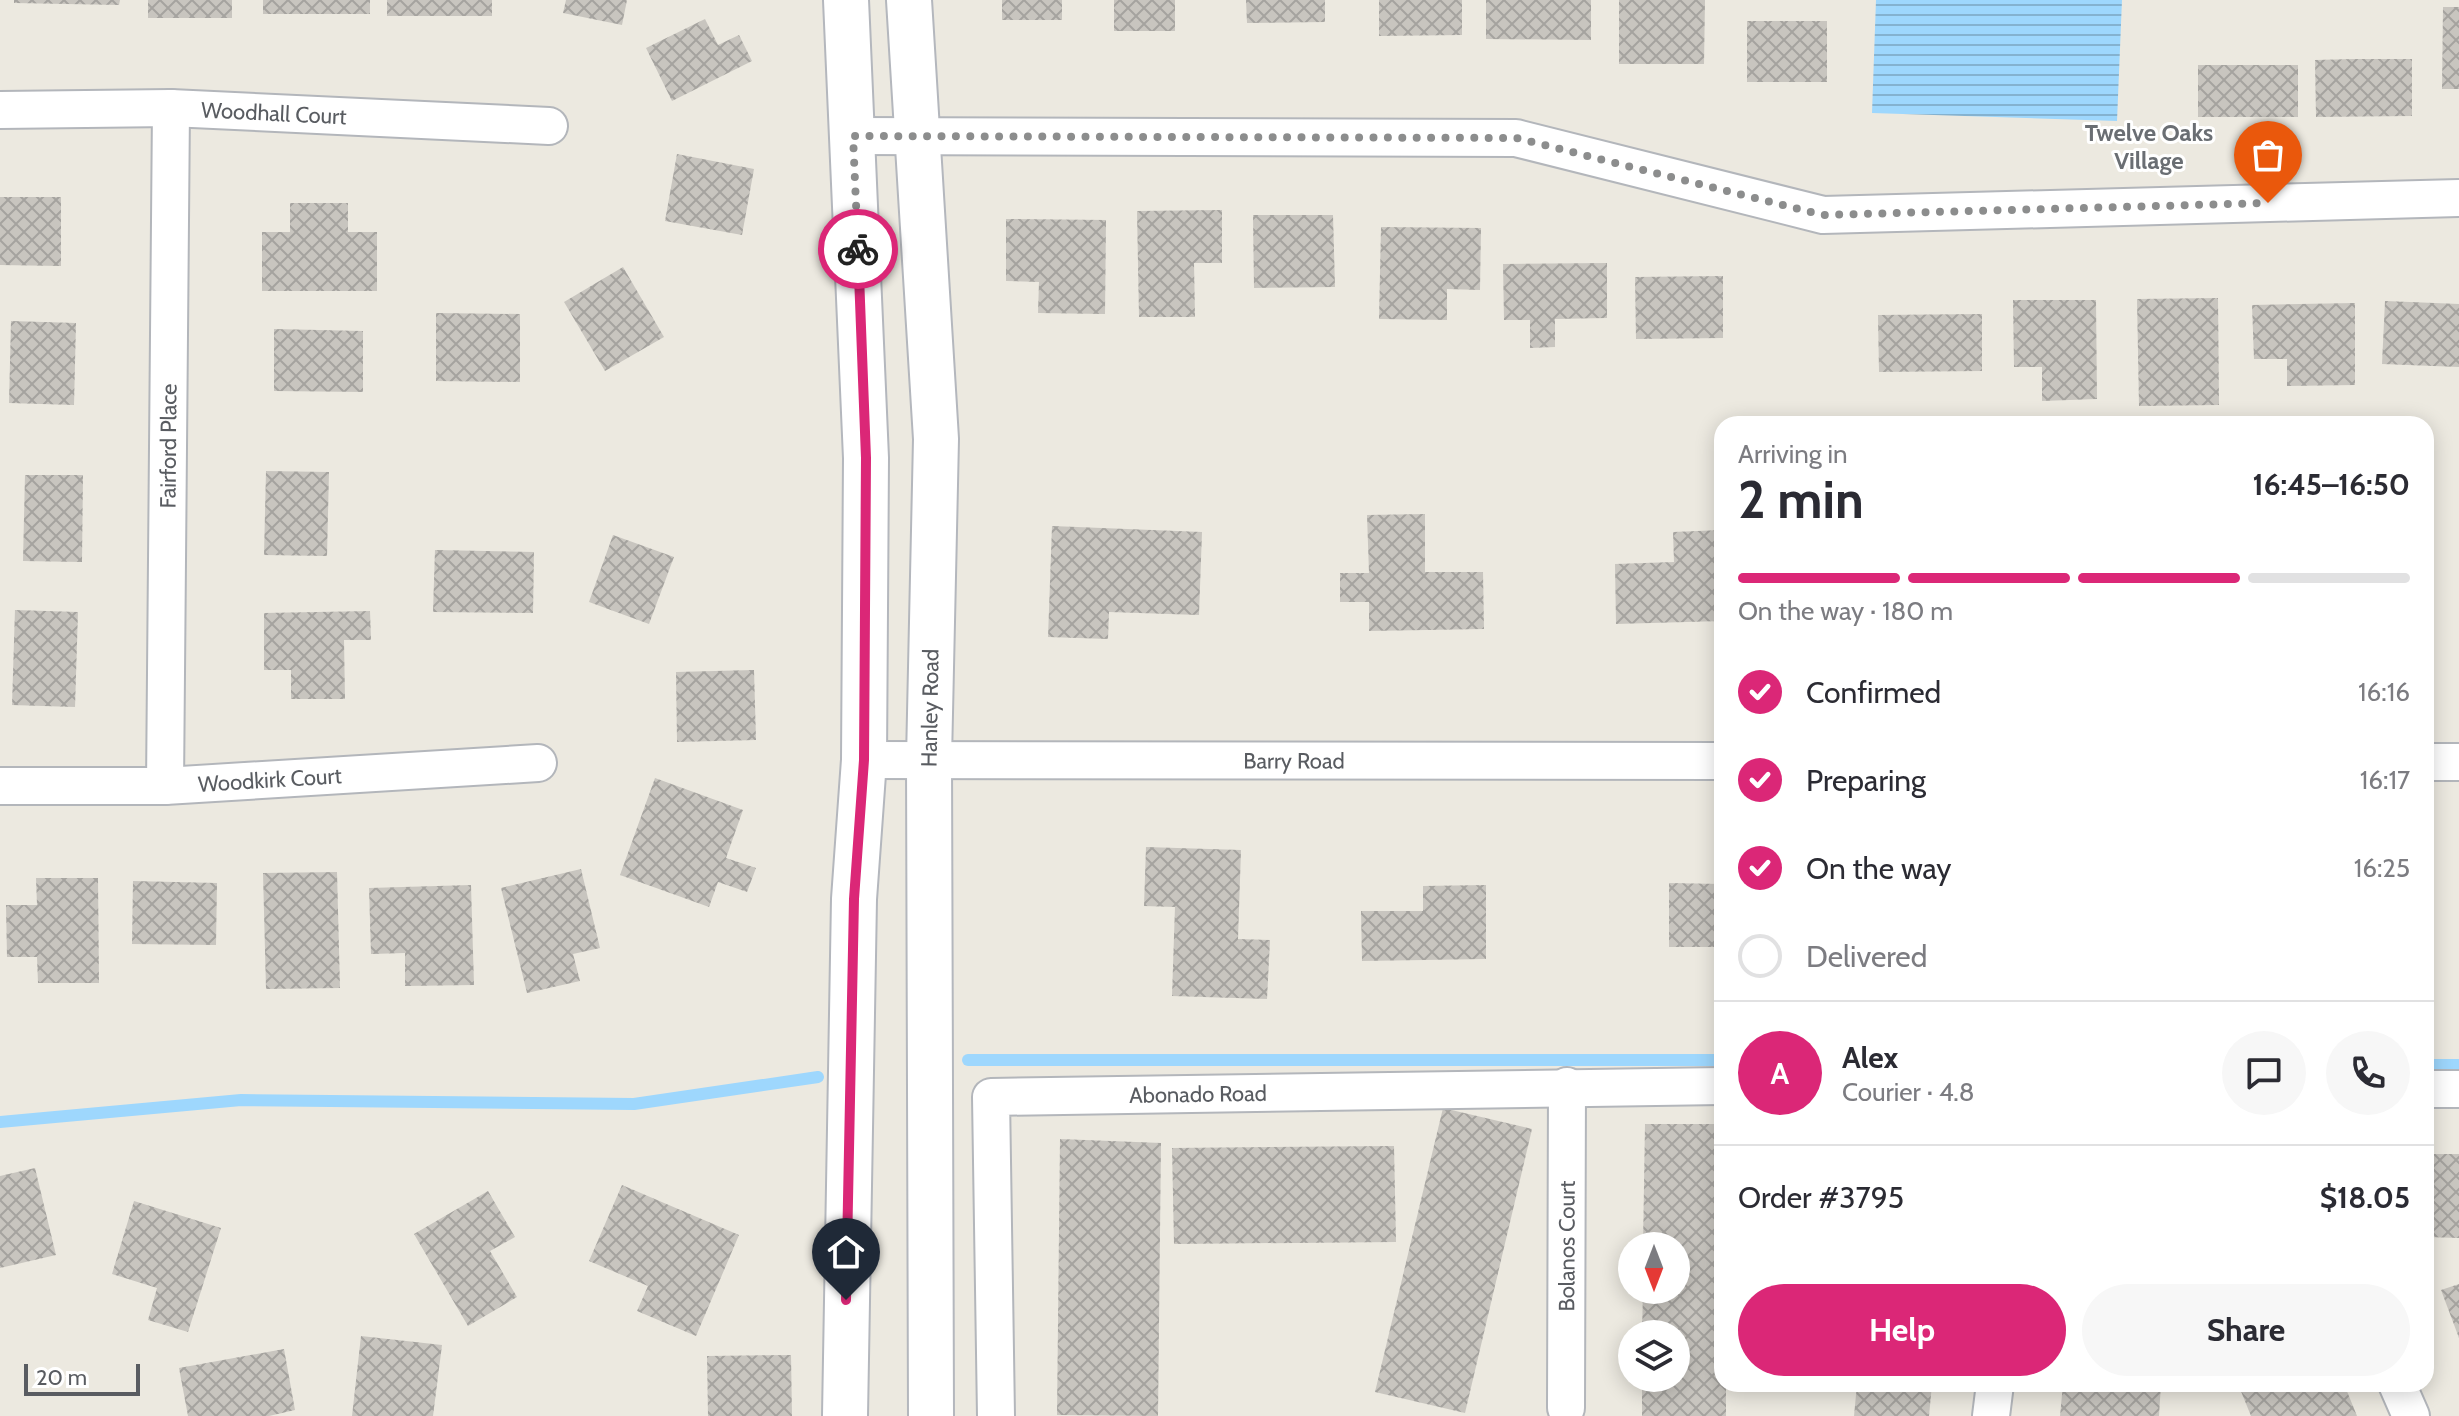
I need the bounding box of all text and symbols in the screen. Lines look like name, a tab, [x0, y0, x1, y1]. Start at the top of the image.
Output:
street label: Woodhall Court	[201, 96, 348, 130]
district label: Twelve Oaks Village	[2085, 118, 2213, 175]
pin	[2234, 121, 2302, 203]
icon: bag	[2246, 133, 2290, 177]
courier	[818, 209, 898, 289]
icon: bike	[836, 227, 880, 271]
street label: Fairford Place	[154, 383, 182, 509]
text: Arriving in	[1738, 438, 1848, 470]
text: 16:45–16:50	[2253, 466, 2410, 503]
text: 2 min	[1738, 468, 1864, 531]
text: On the way · 180 m	[1738, 595, 1953, 627]
street label: Hanley Road	[915, 649, 945, 767]
icon: check	[1738, 670, 1782, 714]
text: Confirmed	[1806, 674, 1941, 711]
text: 16:16	[2358, 676, 2410, 708]
street label: Barry Road	[1243, 747, 1345, 774]
icon: check	[1738, 758, 1782, 802]
street label: Woodkirk Court	[197, 762, 343, 797]
text: Preparing	[1806, 762, 1926, 799]
text: 16:17	[2360, 764, 2410, 796]
icon: check	[1738, 846, 1782, 890]
text: On the way	[1806, 850, 1951, 887]
text: 16:25	[2354, 852, 2410, 884]
text: Delivered	[1806, 938, 1927, 975]
button: chat	[2222, 1031, 2306, 1115]
button: phone	[2326, 1031, 2410, 1115]
text: Alex	[1842, 1039, 1898, 1076]
text: A	[1771, 1055, 1789, 1092]
text: Courier · 4.8	[1842, 1076, 1975, 1108]
street label: Abonado Road	[1129, 1079, 1267, 1108]
text: Order #3795	[1738, 1179, 1904, 1216]
text: $18.05	[2320, 1179, 2410, 1216]
street label: Bolanos Court	[1553, 1180, 1580, 1311]
pin	[812, 1218, 880, 1300]
icon: home	[824, 1230, 868, 1274]
north arrow	[1618, 1232, 1690, 1304]
map controls	[1618, 1232, 1690, 1392]
button: Help	[1738, 1284, 2066, 1376]
button: Share	[2082, 1284, 2410, 1376]
button: layers	[1618, 1320, 1690, 1392]
scale bar	[24, 1360, 140, 1396]
text: 20 m	[36, 1364, 87, 1391]

